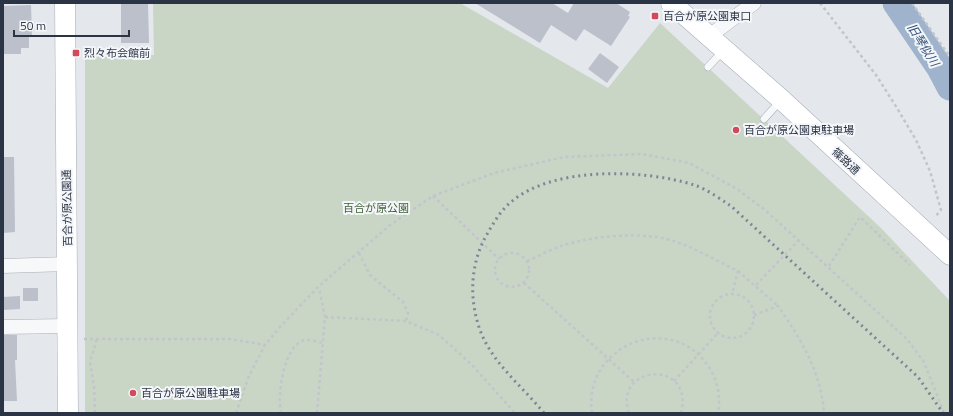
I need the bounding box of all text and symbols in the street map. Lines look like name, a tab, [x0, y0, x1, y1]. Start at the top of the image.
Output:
place label: 百合が原公園東口	[663, 8, 751, 24]
marker: 百合が原公園東口	[650, 11, 660, 21]
scale bar	[14, 12, 129, 38]
text: 50 m	[20, 16, 46, 35]
water label: 旧琴似川	[903, 19, 945, 72]
place label: 烈々布会館前	[84, 45, 150, 61]
marker: 烈々布会館前	[71, 48, 81, 58]
place label: 百合が原公園東駐車場	[744, 122, 854, 138]
marker: 百合が原公園東駐車場	[731, 125, 741, 135]
street label: 篠路通	[828, 144, 864, 178]
street label: 百合が原公園通	[58, 169, 76, 247]
park label: 百合が原公園	[343, 200, 409, 216]
place label: 百合が原公園駐車場	[141, 385, 240, 401]
marker: 百合が原公園駐車場	[128, 388, 138, 398]

